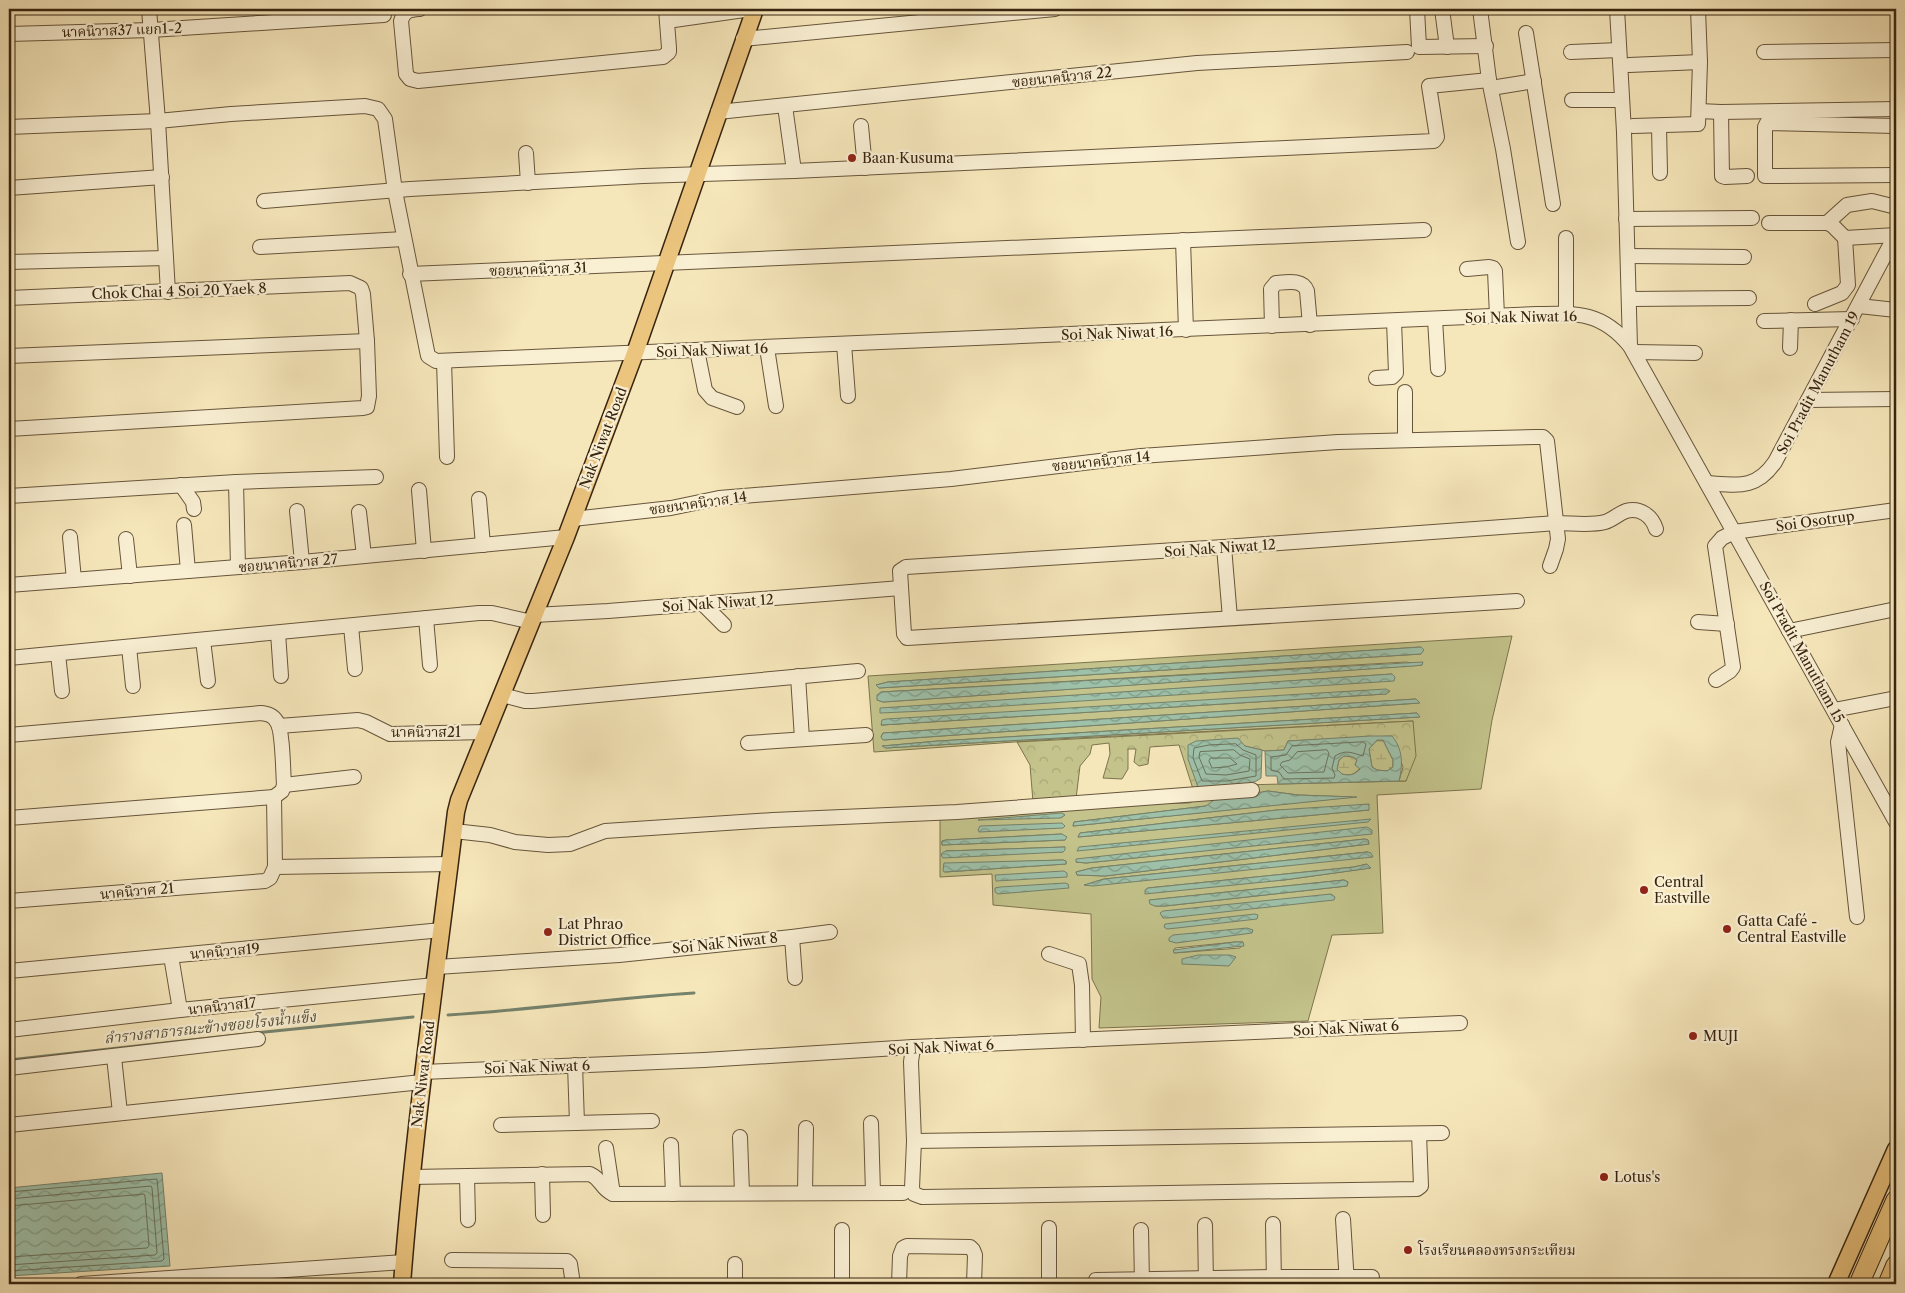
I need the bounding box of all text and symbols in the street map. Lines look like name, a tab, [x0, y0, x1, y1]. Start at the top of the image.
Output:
street label: นาคนิวาส37 แยก1-2	[61, 19, 183, 41]
street label: ซอยนาคนิวาส 22	[1011, 63, 1113, 91]
place label: Baan Kusuma	[862, 149, 954, 167]
marker: Baan Kusuma	[846, 152, 858, 164]
street label: ซอยนาคนิวาส 31	[489, 258, 587, 280]
street label: Chok Chai 4 Soi 20 Yaek 8	[91, 279, 267, 303]
street label: Soi Nak Niwat 16	[1465, 307, 1577, 327]
street label: Soi Pradit Manutham 19	[1773, 308, 1863, 458]
street label: Soi Nak Niwat 16	[1061, 322, 1173, 344]
street label: Soi Nak Niwat 16	[656, 339, 768, 361]
street label: Nak Niwat Road	[575, 384, 631, 491]
street label: ซอยนาคนิวาส 14	[1051, 447, 1151, 475]
street label: ซอยนาคนิวาส 14	[648, 487, 748, 519]
street label: Soi Osotrup	[1774, 507, 1856, 535]
street label: Soi Nak Niwat 12	[1164, 535, 1276, 561]
street label: ซอยนาคนิวาส 27	[238, 550, 338, 576]
street label: Soi Pradit Manutham 15	[1756, 578, 1848, 726]
street label: Soi Nak Niwat 12	[662, 590, 774, 616]
street label: นาคนิวาส21	[391, 723, 461, 741]
place label: Central Eastville	[1654, 873, 1710, 907]
street label: นาคนิวาศ 21	[99, 879, 175, 903]
marker: Central Eastville	[1638, 884, 1650, 896]
place label: Gatta Café - Central Eastville	[1737, 912, 1847, 946]
place label: Lat Phrao District Office	[558, 915, 651, 949]
marker: Gatta Café - Central Eastville	[1721, 923, 1733, 935]
marker: Lat Phrao District Office	[542, 926, 554, 938]
street label: Soi Nak Niwat 8	[671, 928, 779, 958]
street label: นาคนิวาส19	[189, 939, 261, 963]
street label: นาคนิวาส17	[187, 993, 257, 1019]
water label: ลำรางสาธารณะข้างซอยโรงน้ำแข็ง	[103, 1005, 317, 1048]
street label: Soi Nak Niwat 6	[1293, 1016, 1399, 1040]
street label: Nak Niwat Road	[408, 1019, 439, 1128]
place label: MUJI	[1703, 1027, 1738, 1045]
marker: MUJI	[1687, 1030, 1699, 1042]
street label: Soi Nak Niwat 6	[888, 1035, 994, 1059]
street label: Soi Nak Niwat 6	[484, 1056, 590, 1078]
place label: Lotus's	[1614, 1168, 1660, 1186]
marker: Lotus's	[1598, 1171, 1610, 1183]
place label: โรงเรียนคลองทรงกระเทียม	[1417, 1240, 1576, 1259]
marker: โรงเรียนคลองทรงกระเทียม	[1402, 1244, 1414, 1256]

